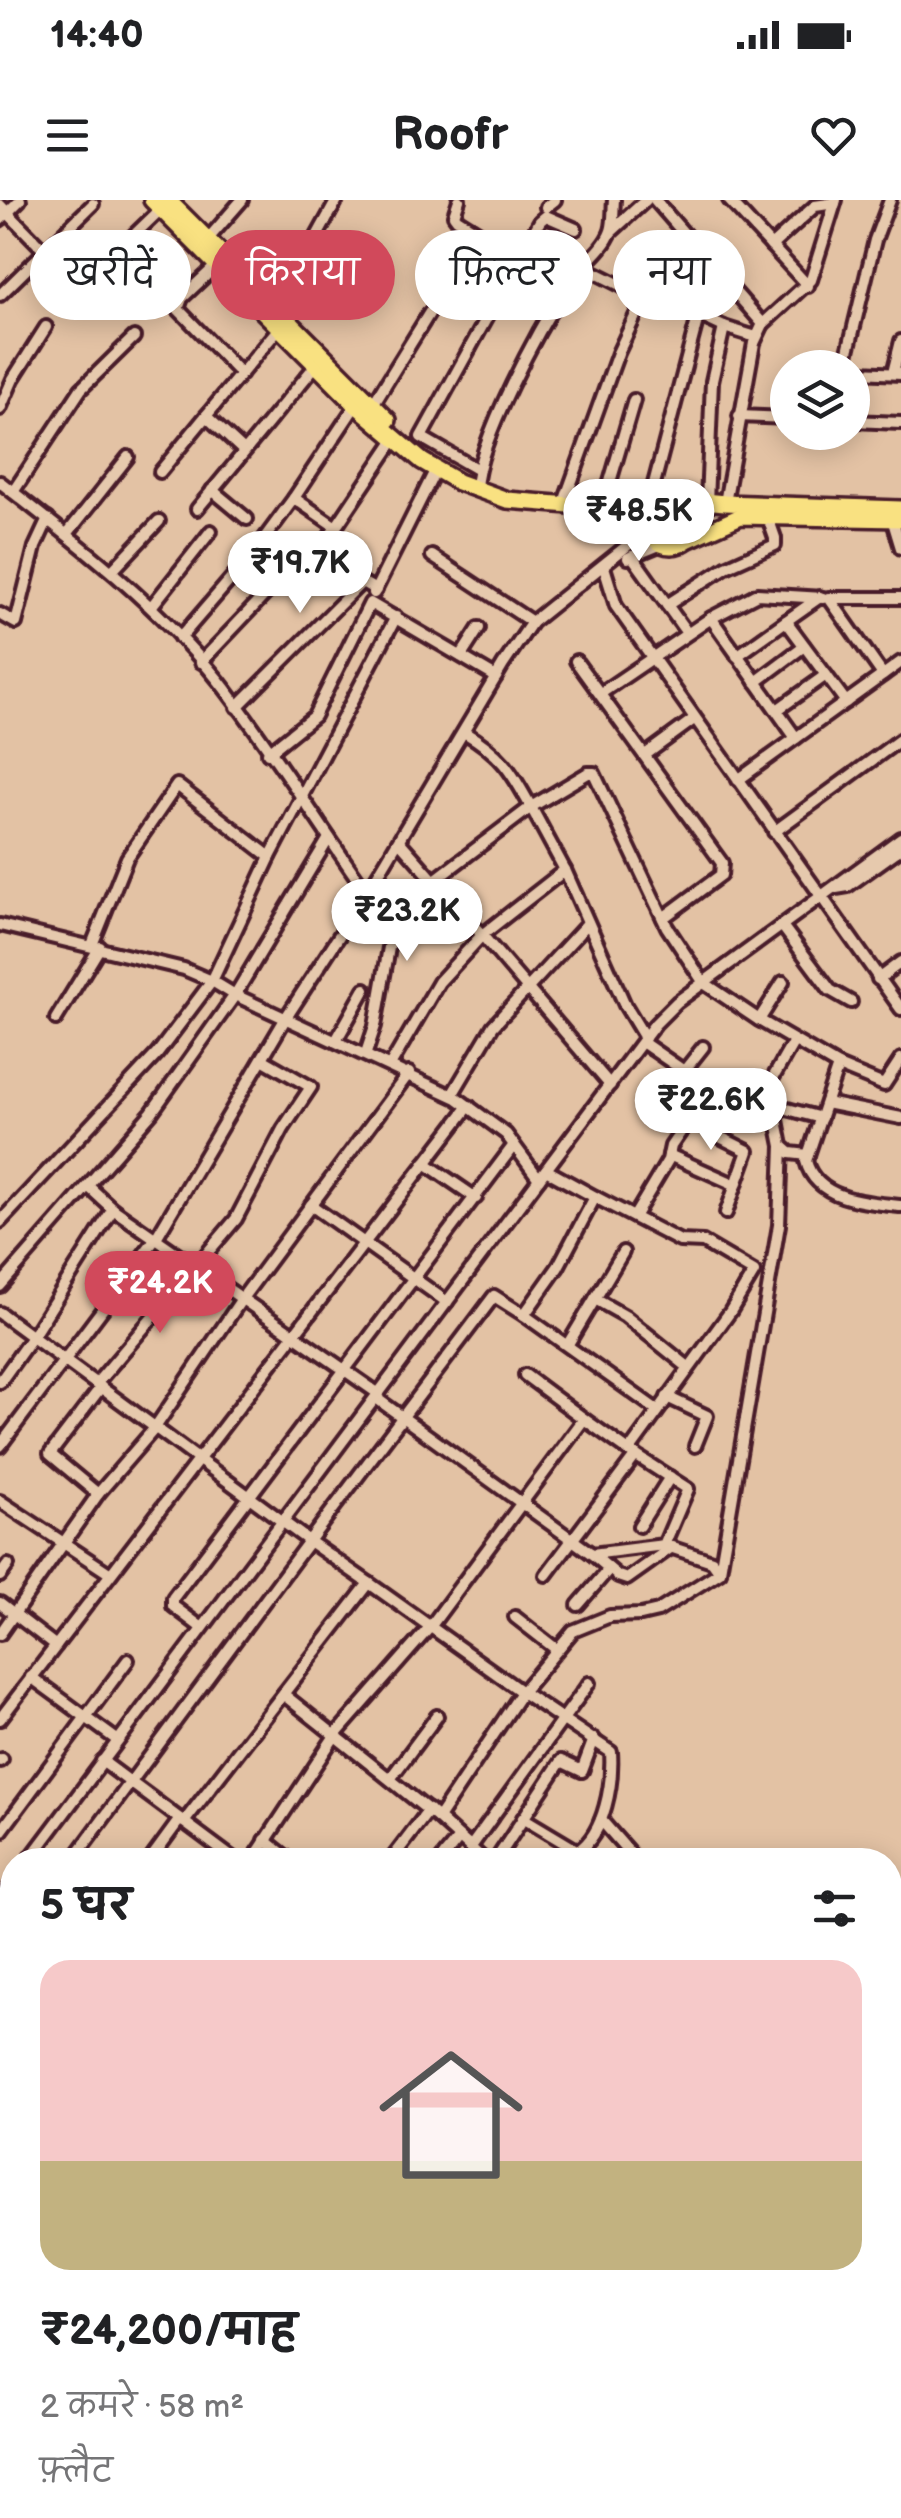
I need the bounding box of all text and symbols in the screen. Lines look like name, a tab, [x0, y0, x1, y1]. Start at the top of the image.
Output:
text: 14:40	[50, 13, 144, 58]
icon: menu	[40, 108, 95, 163]
text: Roofr	[393, 108, 508, 163]
icon: heart	[806, 108, 861, 163]
chip: खरीदें	[30, 230, 191, 320]
chip: किराया	[211, 230, 395, 320]
chip: फ़िल्टर	[415, 230, 593, 320]
chip: नया	[613, 230, 745, 320]
map controls	[770, 350, 870, 450]
button: layers	[770, 350, 870, 450]
pin: ₹48.5K	[558, 479, 720, 564]
text: ₹48.5K	[585, 492, 693, 531]
pin: ₹19.7K	[219, 531, 381, 616]
text: ₹19.7K	[250, 544, 350, 583]
pin: ₹23.2K	[326, 879, 488, 964]
text: ₹23.2K	[354, 892, 460, 931]
pin: ₹22.6K	[630, 1068, 792, 1153]
text: ₹22.6K	[657, 1081, 765, 1120]
pin: ₹24.2K	[79, 1251, 241, 1336]
text: ₹24.2K	[107, 1264, 213, 1303]
text: 5 घर	[40, 1881, 131, 1932]
icon: filters	[807, 1881, 862, 1936]
icon: home	[361, 2025, 541, 2205]
text: ₹24,200/माह	[40, 2306, 297, 2357]
text: 2 कमरे · 58 m²	[40, 2388, 244, 2427]
text: फ़्लैट	[40, 2453, 113, 2492]

